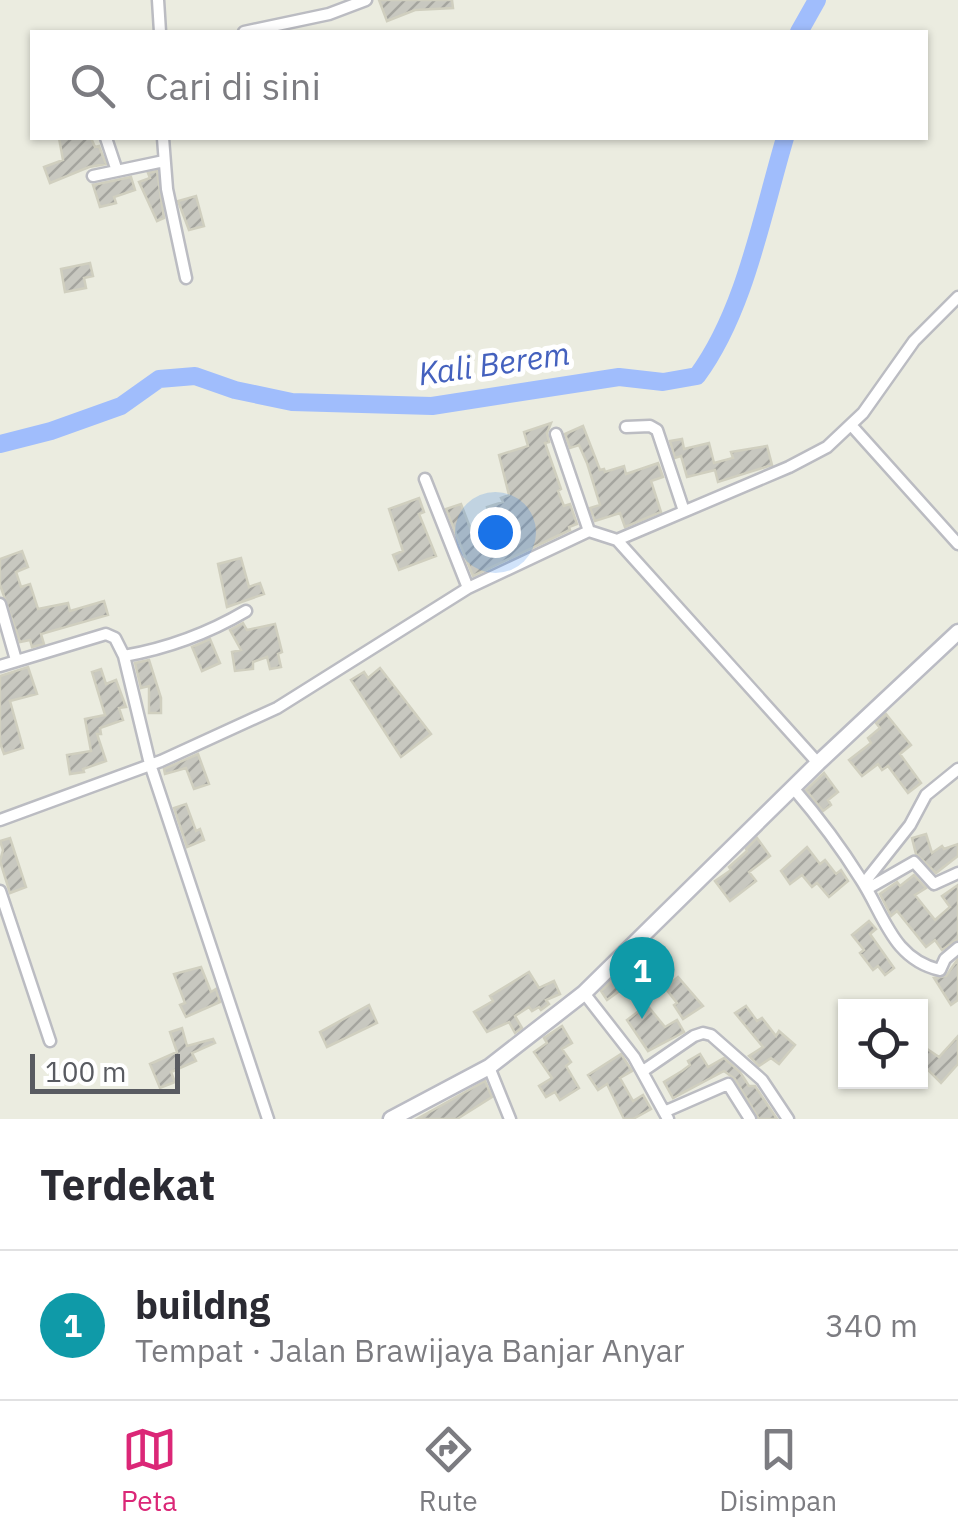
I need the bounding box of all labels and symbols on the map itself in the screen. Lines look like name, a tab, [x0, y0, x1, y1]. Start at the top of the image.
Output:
water label: Kali Berem	[415, 332, 572, 394]
your location	[470, 507, 521, 558]
pin: 1	[610, 936, 674, 1019]
scale bar	[30, 1049, 180, 1094]

